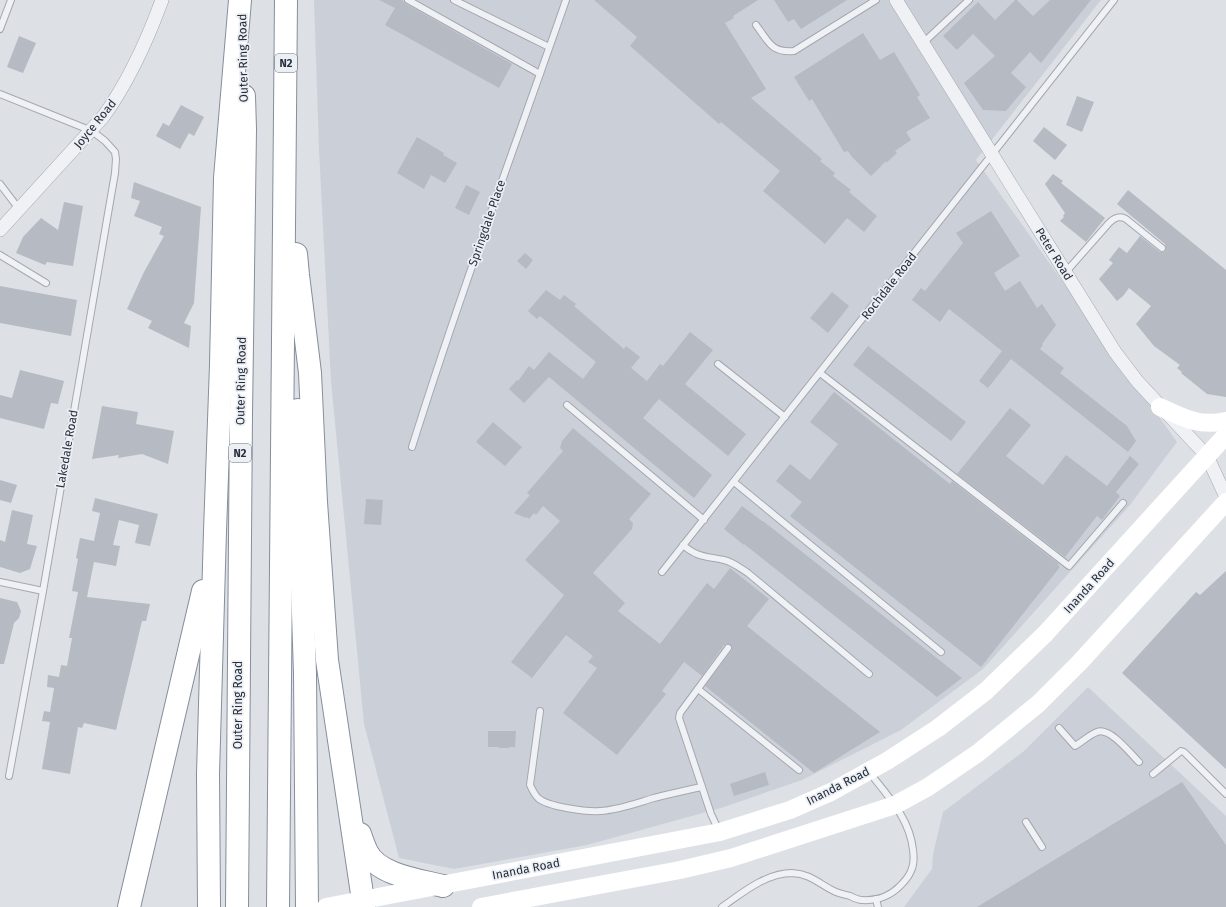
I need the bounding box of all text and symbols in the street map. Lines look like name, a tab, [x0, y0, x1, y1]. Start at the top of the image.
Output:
street label: Outer Ring Road	[235, 14, 251, 102]
road number: N2	[275, 54, 297, 72]
street label: Joyce Road	[71, 97, 119, 151]
street label: Springdale Place	[466, 178, 508, 268]
street label: Peter Road	[1032, 225, 1076, 283]
street label: Rochdale Road	[858, 250, 920, 322]
street label: Outer Ring Road	[233, 337, 249, 425]
street label: Lakedale Road	[53, 409, 81, 489]
road number: N2	[229, 444, 251, 462]
street label: Inanda Road	[1061, 556, 1117, 616]
street label: Outer Ring Road	[231, 661, 245, 749]
street label: Inanda Road	[804, 764, 872, 808]
street label: Inanda Road	[491, 856, 561, 882]

